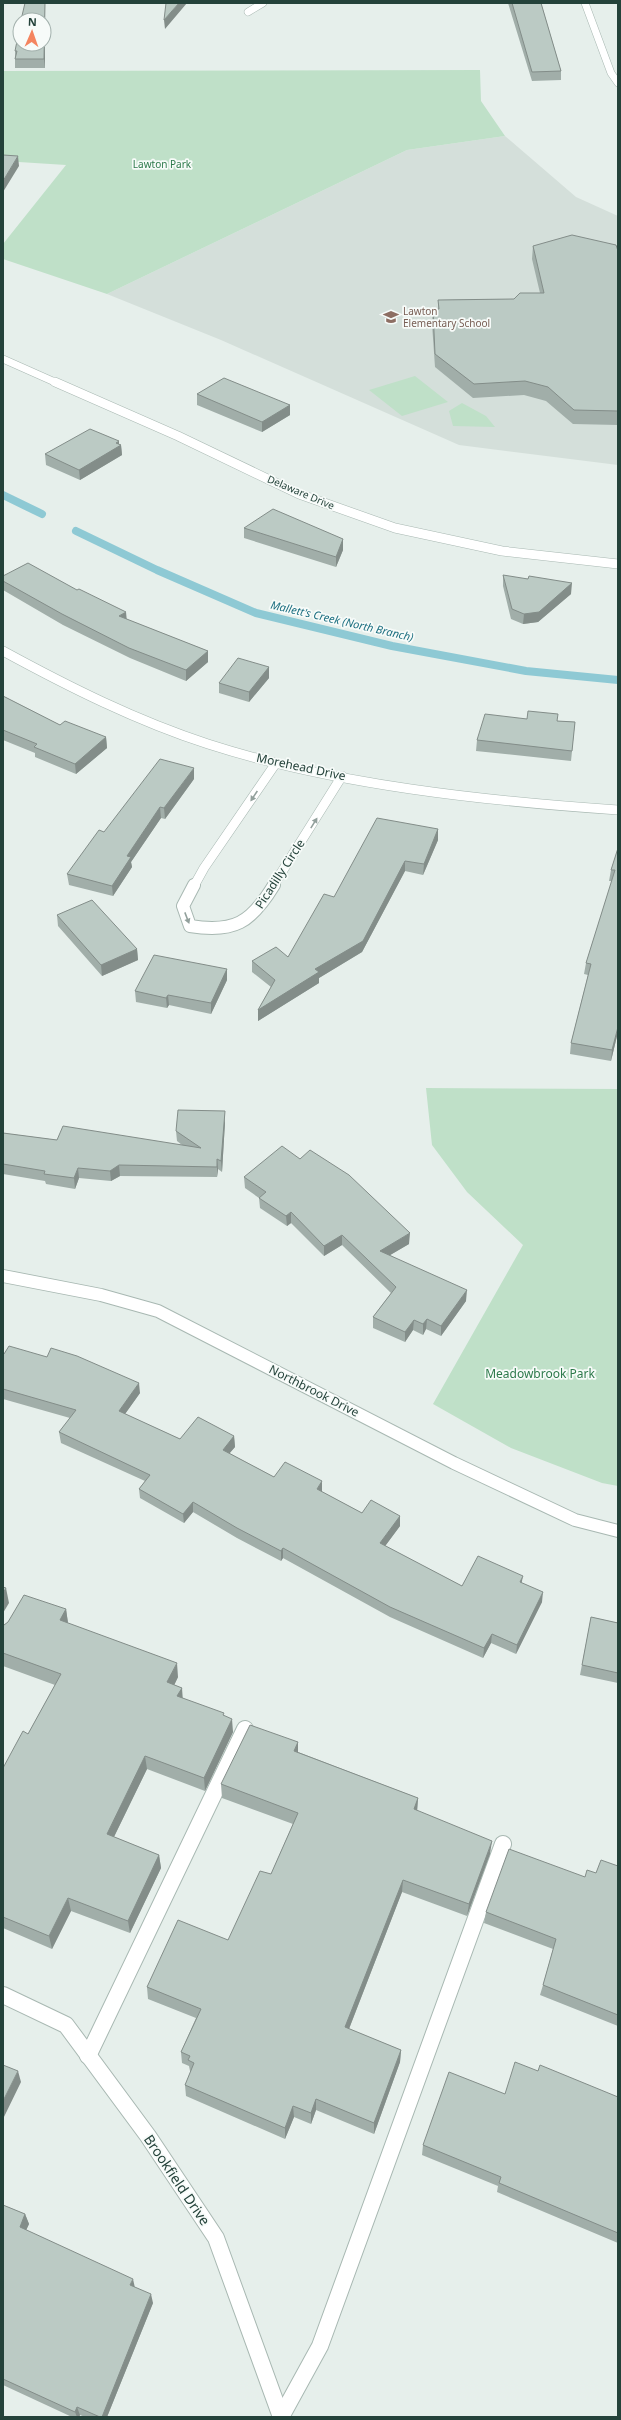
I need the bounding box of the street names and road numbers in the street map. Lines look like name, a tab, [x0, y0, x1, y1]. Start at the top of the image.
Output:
street label: Delaware Drive	[265, 472, 337, 513]
street label: Morehead Drive	[255, 749, 347, 784]
street label: Picadilly Circle	[251, 835, 309, 912]
street label: Northbrook Drive	[266, 1361, 362, 1421]
street label: Brookfield Drive	[140, 2131, 215, 2229]

